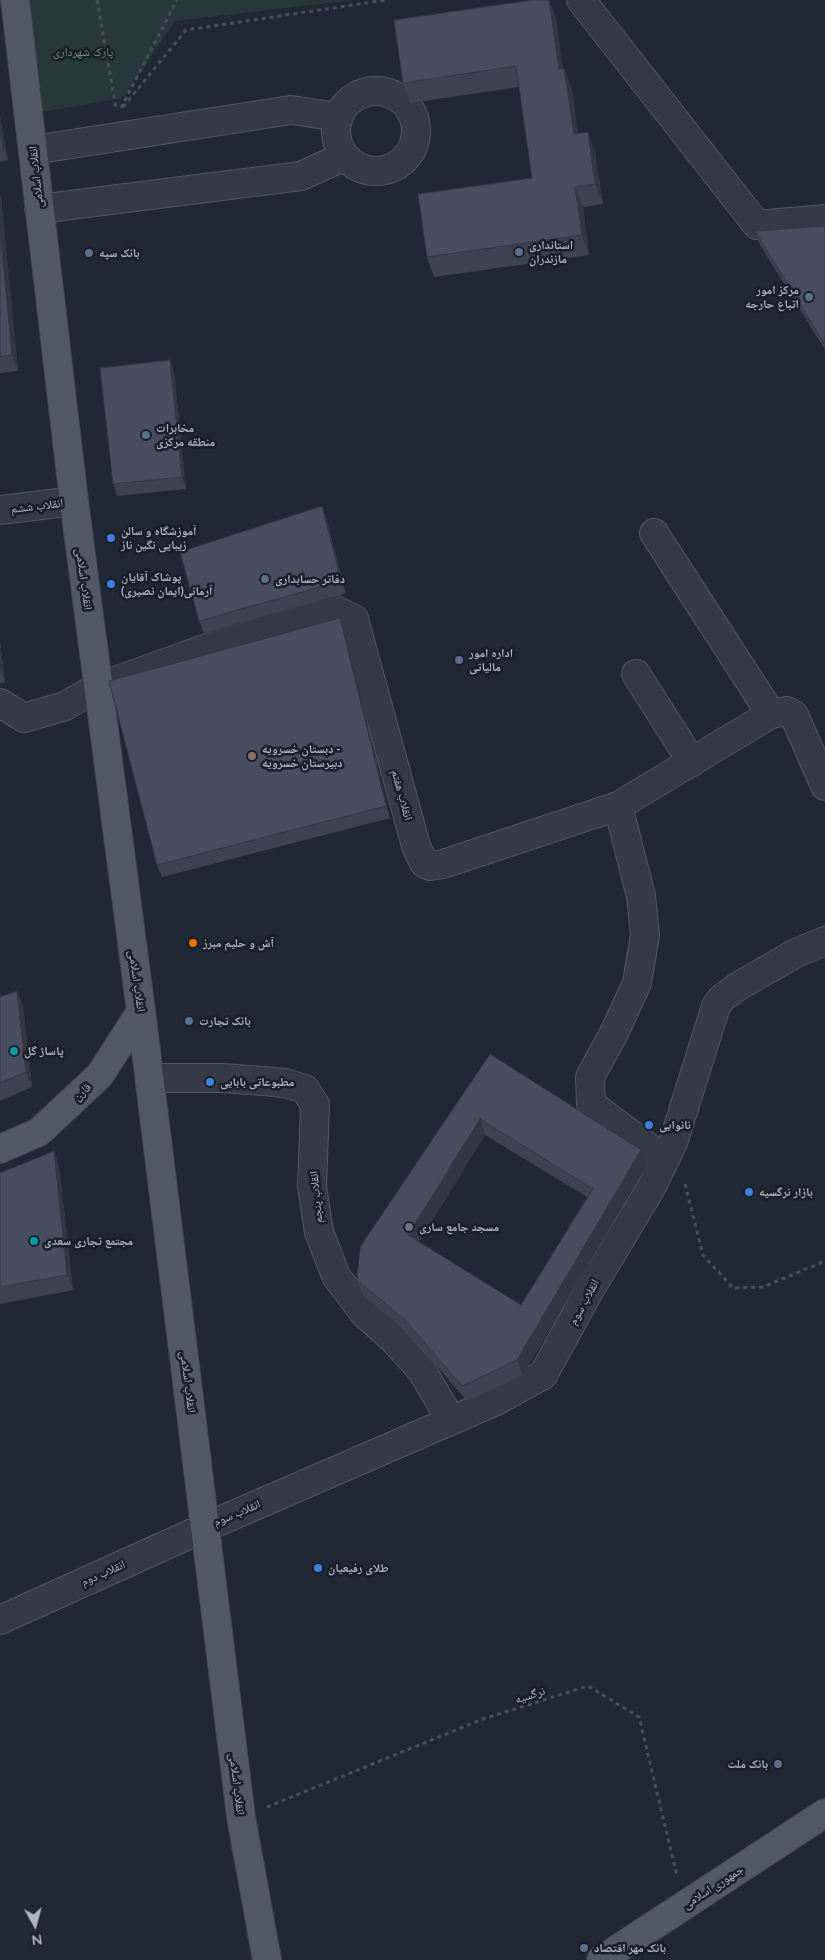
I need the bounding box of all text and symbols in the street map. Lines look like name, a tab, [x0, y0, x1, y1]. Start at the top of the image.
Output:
park label: پارک شهرداری	[53, 45, 113, 59]
street label: انقلاب اسلامی	[26, 145, 46, 209]
place label: استانداری مازندران	[529, 238, 573, 266]
place label: بانک سپه	[99, 246, 139, 260]
marker: استانداری مازندران	[513, 246, 525, 258]
marker: بانک سپه	[83, 247, 95, 259]
place label: مرکز امور اتباع حارجه	[745, 283, 799, 311]
marker: مرکز امور اتباع حارجه	[803, 291, 815, 303]
place label: مخابرات منطقه مرکزی	[156, 421, 215, 449]
marker: مخابرات منطقه مرکزی	[140, 429, 152, 441]
street label: انقلاب ششم	[10, 496, 64, 516]
place label: آموزشگاه و سالن زیبایی نگین ناز	[121, 524, 196, 552]
marker: آموزشگاه و سالن زیبایی نگین ناز	[105, 532, 117, 544]
street label: انقلاب اسلامی	[73, 547, 95, 611]
place label: پوشاک آقایان آرمانی(ایمان نصیری)	[121, 570, 212, 598]
place label: دفاتر حسابداری	[275, 572, 345, 586]
marker: دفاتر حسابداری	[259, 573, 271, 585]
marker: پوشاک آقایان آرمانی(ایمان نصیری)	[105, 578, 117, 590]
place label: اداره امور مالیاتی	[469, 646, 513, 674]
marker: اداره امور مالیاتی	[453, 654, 465, 666]
place label: دبستان خسرویه - دبیرستان خسرویه	[262, 742, 342, 770]
marker: دبستان خسرویه - دبیرستان خسرویه	[246, 750, 258, 762]
street label: انقلاب هفتم	[388, 768, 416, 822]
place label: آش و حلیم مبرز	[203, 936, 274, 950]
marker: آش و حلیم مبرز	[187, 937, 199, 949]
street label: انقلاب اسلامی	[126, 949, 148, 1013]
place label: بانک تجارت	[199, 1014, 251, 1028]
marker: بانک تجارت	[183, 1015, 195, 1027]
place label: پاساژ گل	[24, 1044, 64, 1058]
marker: پاساژ گل	[8, 1045, 20, 1057]
place label: مطبوعاتی بابایی	[220, 1075, 294, 1089]
marker: مطبوعاتی بابایی	[204, 1076, 216, 1088]
street label: قارن	[70, 1080, 94, 1104]
place label: نانوایی	[659, 1118, 691, 1132]
marker: نانوایی	[643, 1119, 655, 1131]
street label: انقلاب پنجم	[307, 1170, 325, 1224]
place label: بازار نرگسیه	[759, 1185, 813, 1199]
marker: بازار نرگسیه	[743, 1186, 755, 1198]
place label: مسجد جامع ساری	[419, 1220, 499, 1234]
marker: مسجد جامع ساری	[403, 1221, 415, 1233]
place label: مجتمع تجاری سعدی	[44, 1234, 133, 1248]
marker: مجتمع تجاری سعدی	[28, 1235, 40, 1247]
street label: انقلاب سوم	[566, 1277, 602, 1327]
street label: انقلاب اسلامی	[177, 1350, 199, 1414]
street label: انقلاب سوم	[211, 1497, 263, 1529]
street label: انقلاب دوم	[79, 1557, 127, 1589]
place label: طلای رفیعیان	[328, 1561, 389, 1575]
marker: طلای رفیعیان	[312, 1562, 324, 1574]
street label: نرگسیه	[513, 1683, 547, 1707]
street label: انقلاب اسلامی	[226, 1752, 248, 1816]
place label: بانک ملت	[727, 1757, 768, 1771]
marker: بانک ملت	[772, 1758, 784, 1770]
street label: جمهوری اسلامی	[680, 1862, 746, 1912]
north arrow	[10, 1900, 60, 1950]
text: N	[31, 1931, 43, 1949]
place label: بانک مهر اقتصاد	[594, 1941, 666, 1955]
marker: بانک مهر اقتصاد	[578, 1942, 590, 1954]

